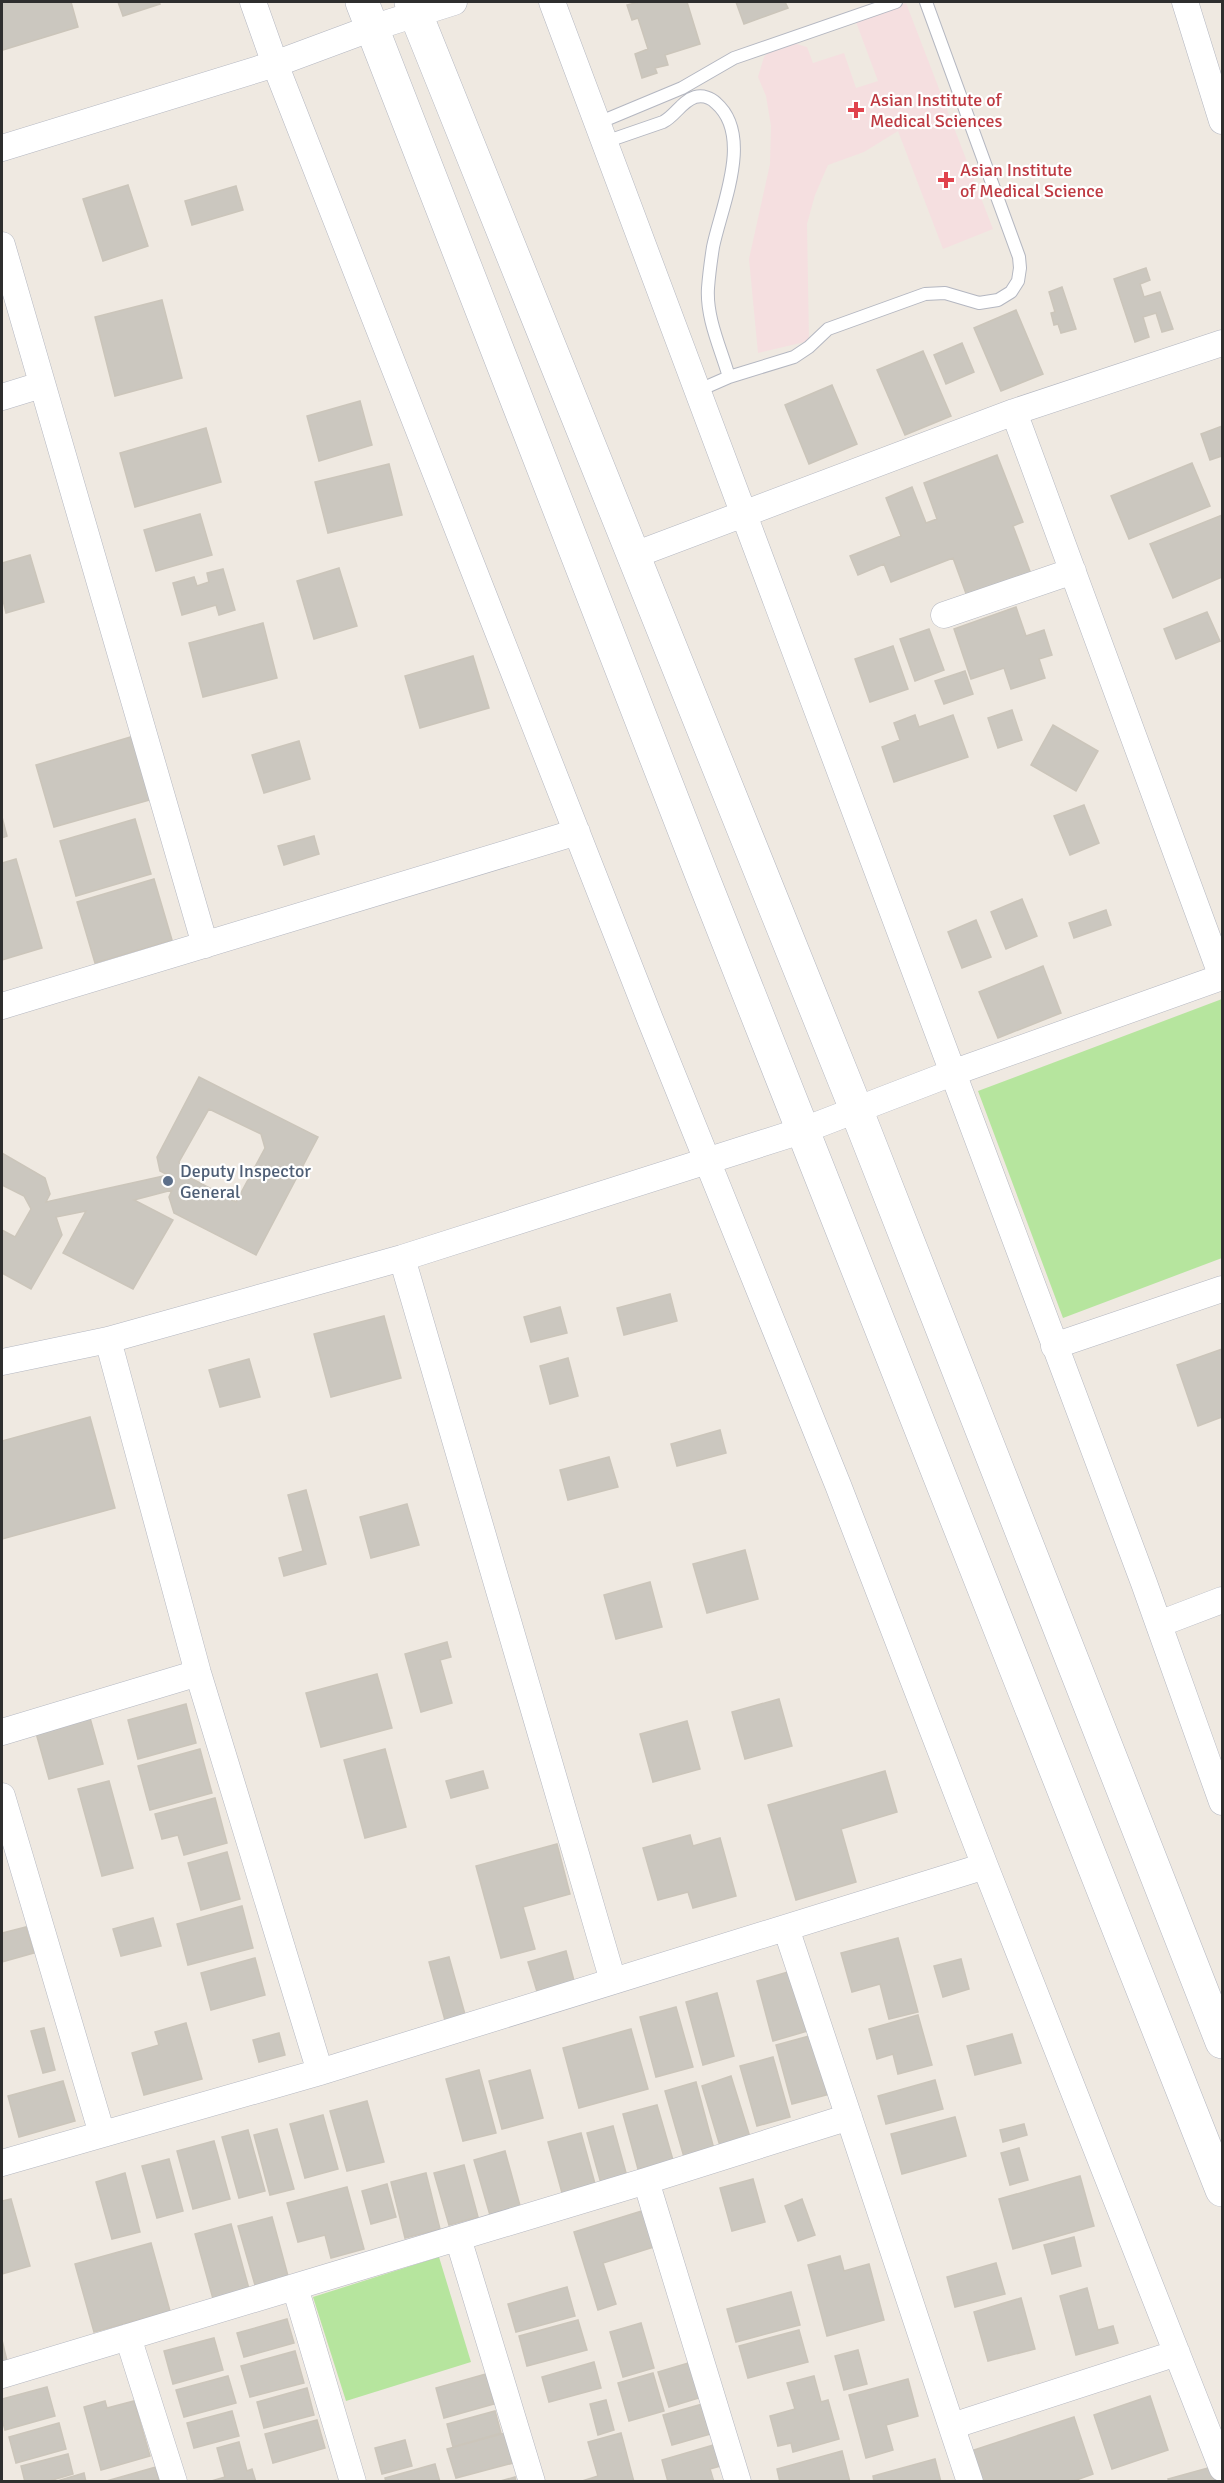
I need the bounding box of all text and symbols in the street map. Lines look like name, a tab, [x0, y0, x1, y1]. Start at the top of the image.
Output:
place label: Asian Institute of Medical Sciences	[870, 89, 1003, 132]
marker: Asian Institute of Medical Sciences	[847, 101, 865, 119]
place label: Asian Institute of Medical Science	[960, 159, 1104, 202]
marker: Asian Institute of Medical Science	[937, 171, 955, 189]
place label: Deputy Inspector General	[180, 1160, 311, 1203]
marker: Deputy Inspector General	[161, 1174, 175, 1188]

